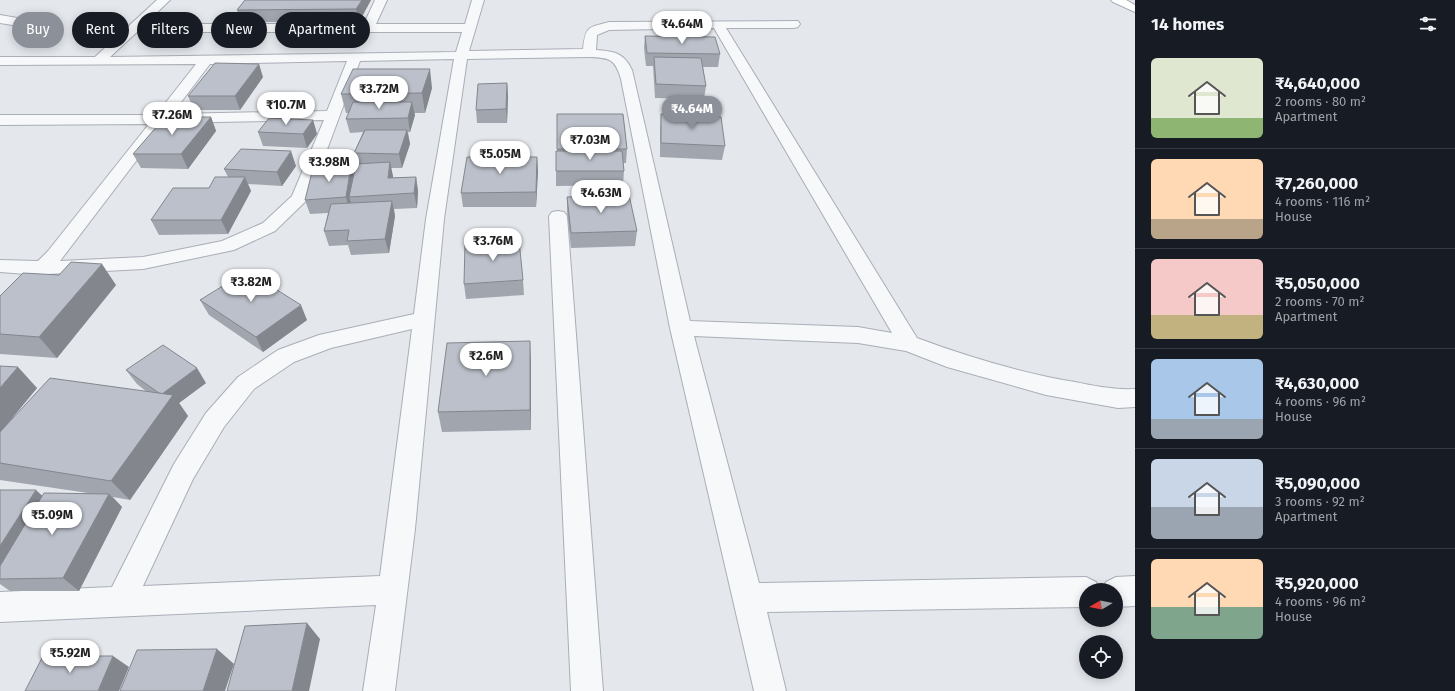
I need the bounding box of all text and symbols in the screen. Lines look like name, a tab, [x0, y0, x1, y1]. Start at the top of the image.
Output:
pin: ₹4.64M	[649, 11, 715, 45]
chip: Buy	[12, 12, 64, 48]
chip: Rent	[72, 12, 129, 48]
chip: Filters	[137, 12, 203, 48]
chip: New	[211, 12, 267, 48]
chip: Apartment	[275, 12, 370, 48]
icon: filters	[1417, 13, 1439, 35]
text: 14 homes	[1151, 14, 1224, 35]
text: ₹4.64M	[661, 16, 703, 31]
text: ₹4,640,000	[1275, 73, 1360, 94]
icon: home	[1183, 74, 1231, 122]
pin: ₹3.72M	[346, 76, 412, 110]
text: ₹3.72M	[359, 81, 399, 96]
pin: ₹10.7M	[253, 92, 319, 126]
text: 2 rooms · 80 m²	[1275, 94, 1366, 109]
pin: ₹4.64M	[659, 96, 725, 130]
text: ₹10.7M	[266, 97, 306, 112]
text: ₹4.64M	[671, 101, 713, 116]
pin: ₹7.26M	[139, 102, 205, 136]
text: ₹7.26M	[152, 107, 192, 122]
text: Apartment	[1275, 109, 1337, 124]
pin: ₹7.03M	[557, 127, 623, 161]
text: ₹7.03M	[570, 132, 610, 147]
pin: ₹5.05M	[467, 141, 533, 175]
text: ₹5.05M	[479, 146, 521, 161]
pin: ₹3.98M	[296, 149, 362, 183]
text: ₹3.98M	[308, 154, 350, 169]
text: ₹7,260,000	[1275, 173, 1358, 194]
icon: home	[1183, 175, 1231, 223]
pin: ₹4.63M	[568, 180, 634, 214]
text: ₹4.63M	[580, 185, 622, 200]
text: 4 rooms · 116 m²	[1275, 194, 1370, 209]
text: House	[1275, 209, 1312, 224]
pin: ₹3.76M	[460, 228, 526, 262]
text: ₹3.76M	[473, 233, 513, 248]
pin: ₹3.82M	[218, 269, 284, 303]
text: ₹5,050,000	[1275, 273, 1360, 294]
text: ₹3.82M	[230, 274, 272, 289]
icon: home	[1183, 275, 1231, 323]
text: 2 rooms · 70 m²	[1275, 294, 1365, 309]
text: Apartment	[1275, 309, 1337, 324]
pin: ₹2.6M	[458, 343, 514, 377]
text: ₹2.6M	[469, 348, 503, 363]
text: ₹4,630,000	[1275, 373, 1359, 394]
icon: home	[1183, 375, 1231, 423]
text: 4 rooms · 96 m²	[1275, 394, 1366, 409]
text: House	[1275, 409, 1312, 424]
text: ₹5,090,000	[1275, 473, 1360, 494]
icon: home	[1183, 475, 1231, 523]
text: 3 rooms · 92 m²	[1275, 494, 1365, 509]
pin: ₹5.09M	[19, 502, 85, 536]
text: ₹5.09M	[31, 507, 73, 522]
text: Apartment	[1275, 509, 1337, 524]
text: ₹5,920,000	[1275, 573, 1359, 594]
icon: home	[1183, 575, 1231, 623]
north arrow	[1079, 583, 1123, 627]
map controls	[1079, 583, 1123, 679]
text: 4 rooms · 96 m²	[1275, 594, 1366, 609]
text: House	[1275, 609, 1312, 624]
button: locate	[1079, 635, 1123, 679]
pin: ₹5.92M	[37, 640, 103, 674]
text: ₹5.92M	[50, 645, 90, 660]

